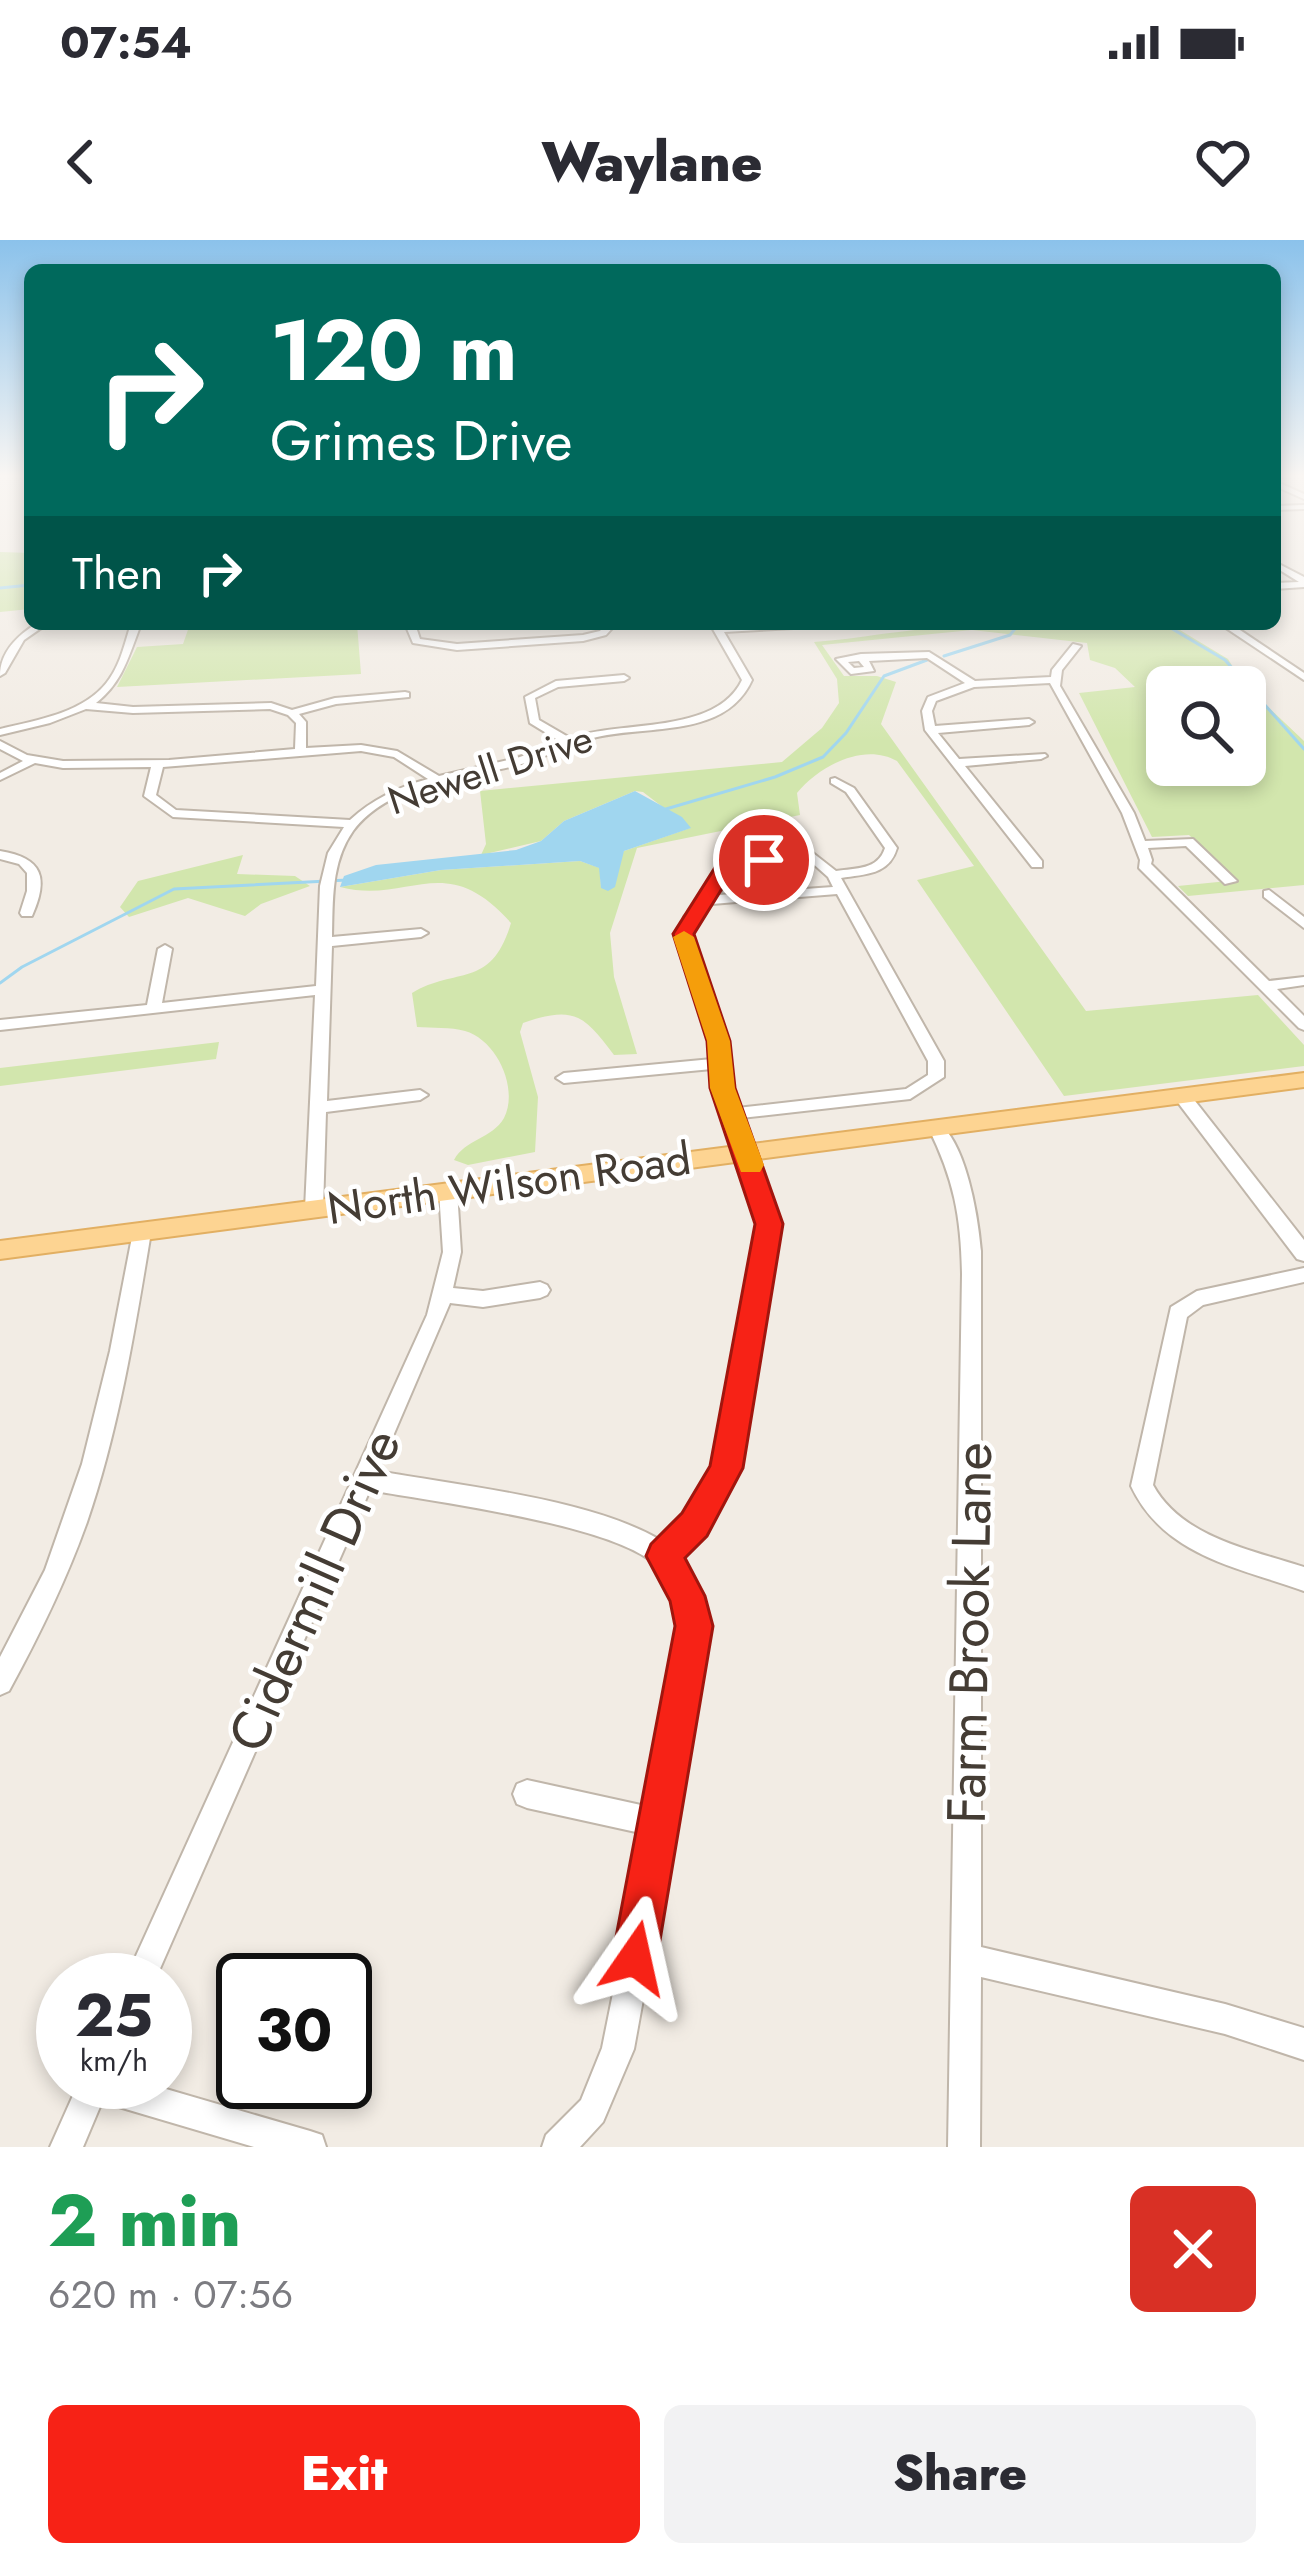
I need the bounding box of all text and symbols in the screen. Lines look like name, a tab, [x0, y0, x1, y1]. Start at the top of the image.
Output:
text: 07:54	[60, 10, 192, 75]
text: Waylane	[541, 123, 763, 201]
icon: back	[48, 129, 114, 195]
icon: heart	[1190, 129, 1256, 195]
text: 120 m	[270, 290, 518, 412]
icon: right	[72, 312, 228, 468]
text: Grimes Drive	[270, 402, 572, 480]
icon: right	[187, 540, 253, 606]
text: Then	[72, 541, 163, 606]
map controls	[1146, 666, 1266, 786]
button: search	[1146, 666, 1266, 786]
street label: Newell Drive	[380, 710, 600, 829]
pin	[713, 809, 815, 911]
icon: arrive	[731, 827, 797, 893]
street label: North Wilson Road	[323, 1126, 695, 1241]
street label: Cidermill Drive	[208, 1416, 420, 1764]
street label: Farm Brook Lane	[927, 1442, 1011, 1824]
position arrow	[572, 1895, 698, 2021]
speed limit sign: 30	[216, 1953, 372, 2109]
text: 25	[75, 1972, 153, 2059]
text: km/h	[80, 2039, 148, 2082]
text: 2 min	[48, 2169, 241, 2273]
button: close	[1130, 2186, 1256, 2312]
text: 620 m · 07:56	[48, 2266, 293, 2323]
button: Exit	[48, 2405, 640, 2543]
button: Share	[664, 2405, 1256, 2543]

